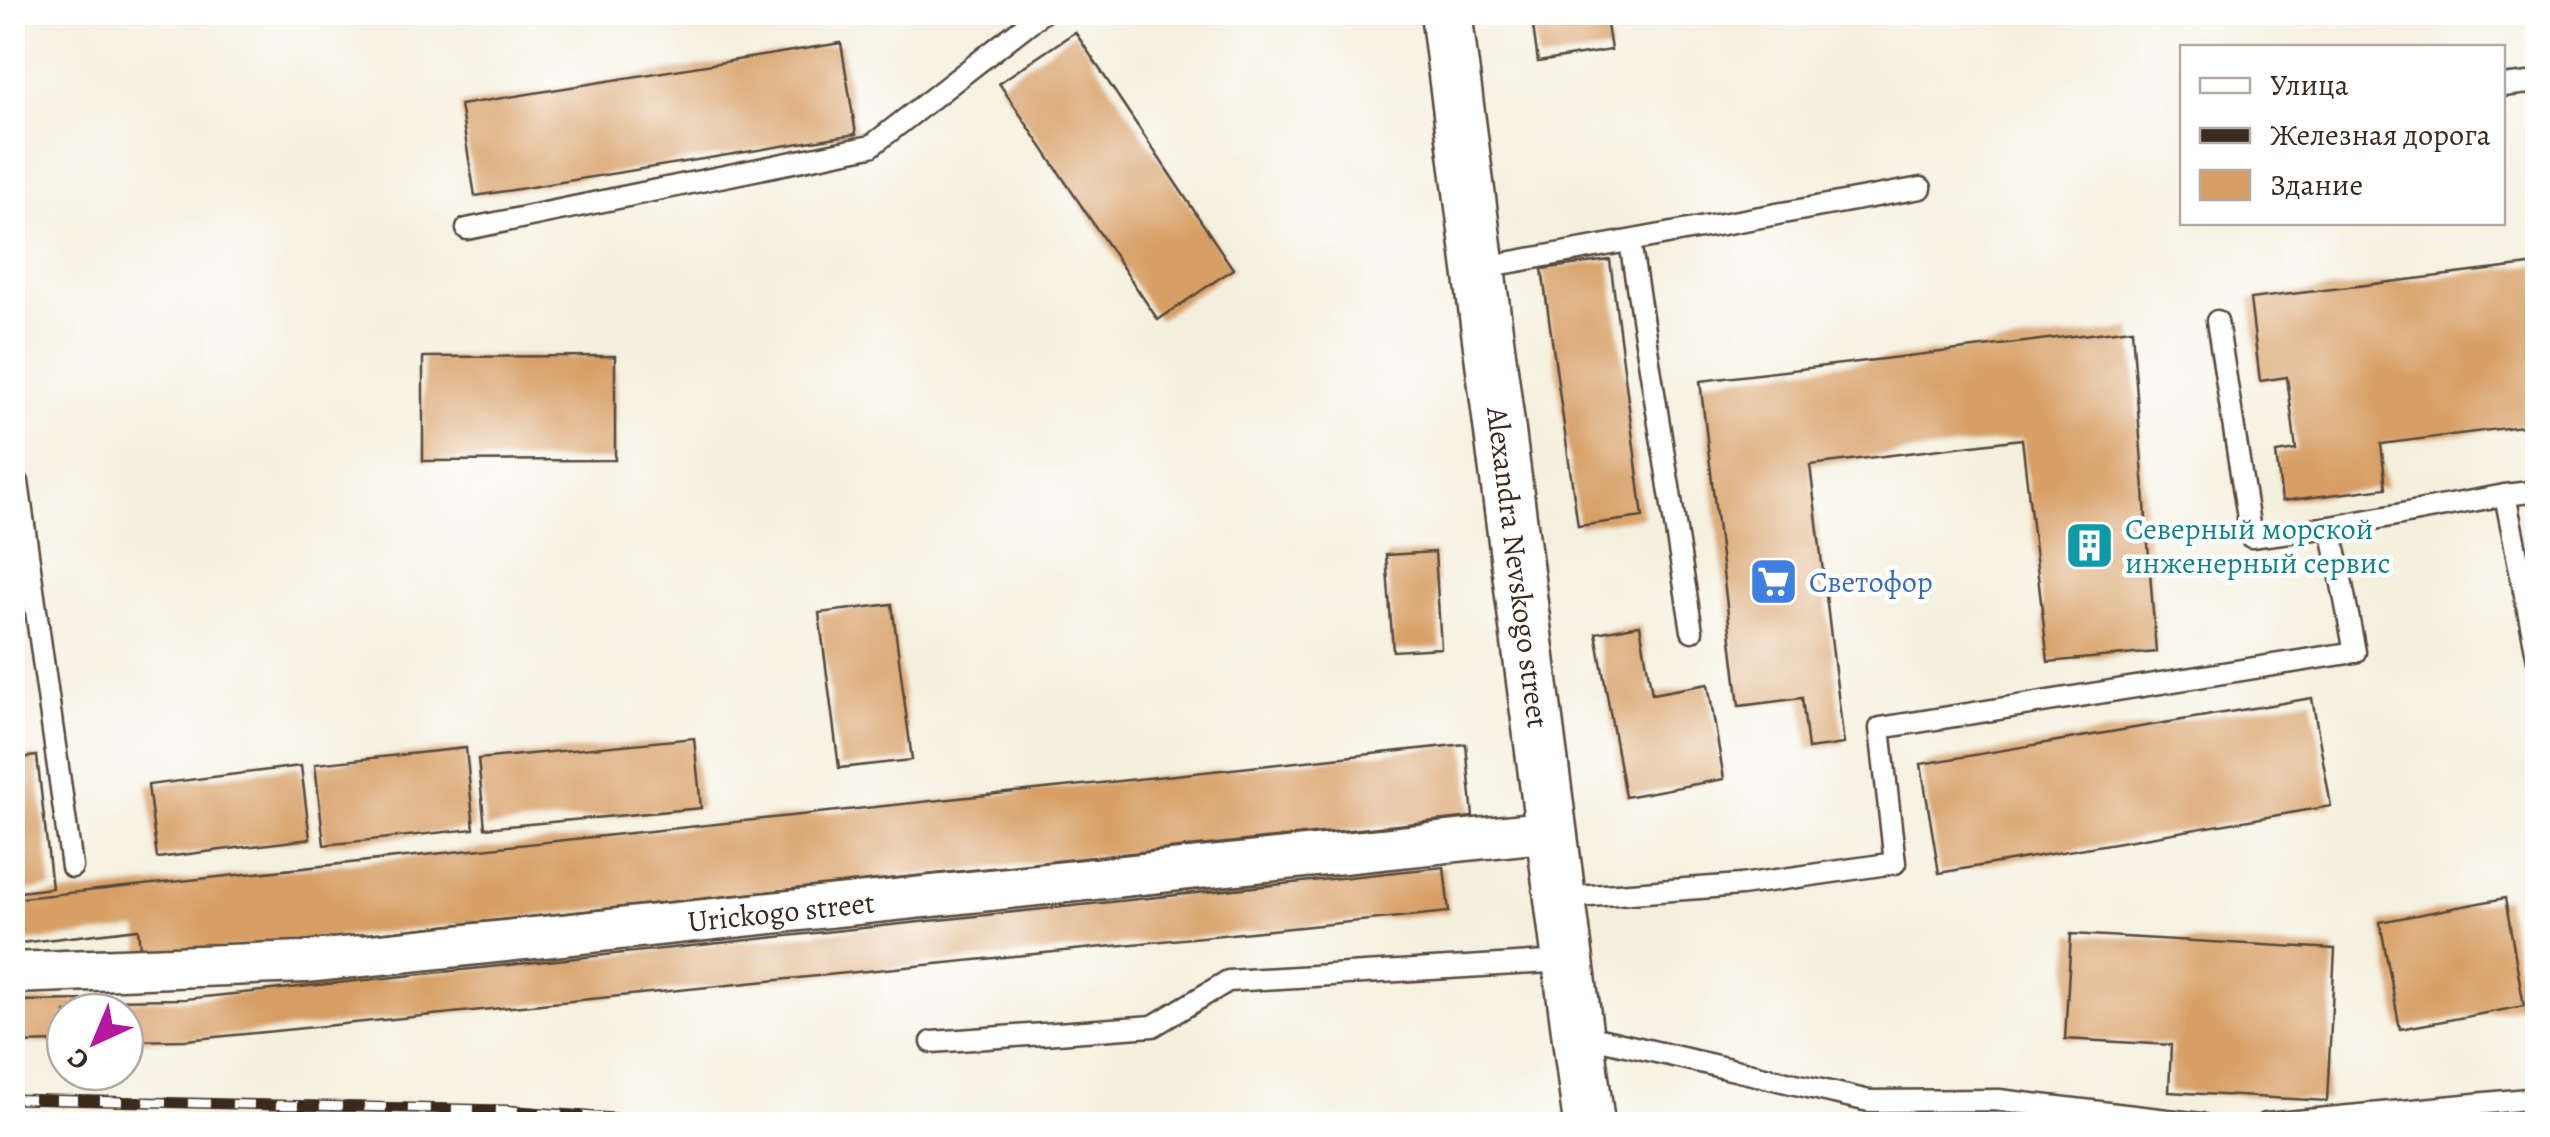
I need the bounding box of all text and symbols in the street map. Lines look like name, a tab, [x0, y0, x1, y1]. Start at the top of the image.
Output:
legend	[2180, 45, 2505, 225]
text: Улица	[2270, 65, 2349, 105]
text: Железная дорога	[2270, 115, 2491, 155]
text: Здание	[2270, 165, 2363, 205]
street label: Alexandra Nevskogo street	[1477, 403, 1558, 730]
place label: Северный морской инженерный сервис	[2125, 509, 2390, 583]
building icon: Северный морской инженерный сервис	[2064, 520, 2116, 572]
supermarket icon: Светофор	[1748, 556, 1800, 608]
place label: Светофор	[1809, 562, 1933, 602]
street label: Urickogo street	[686, 882, 877, 942]
north arrow	[45, 992, 145, 1092]
text: С	[59, 1040, 98, 1079]

